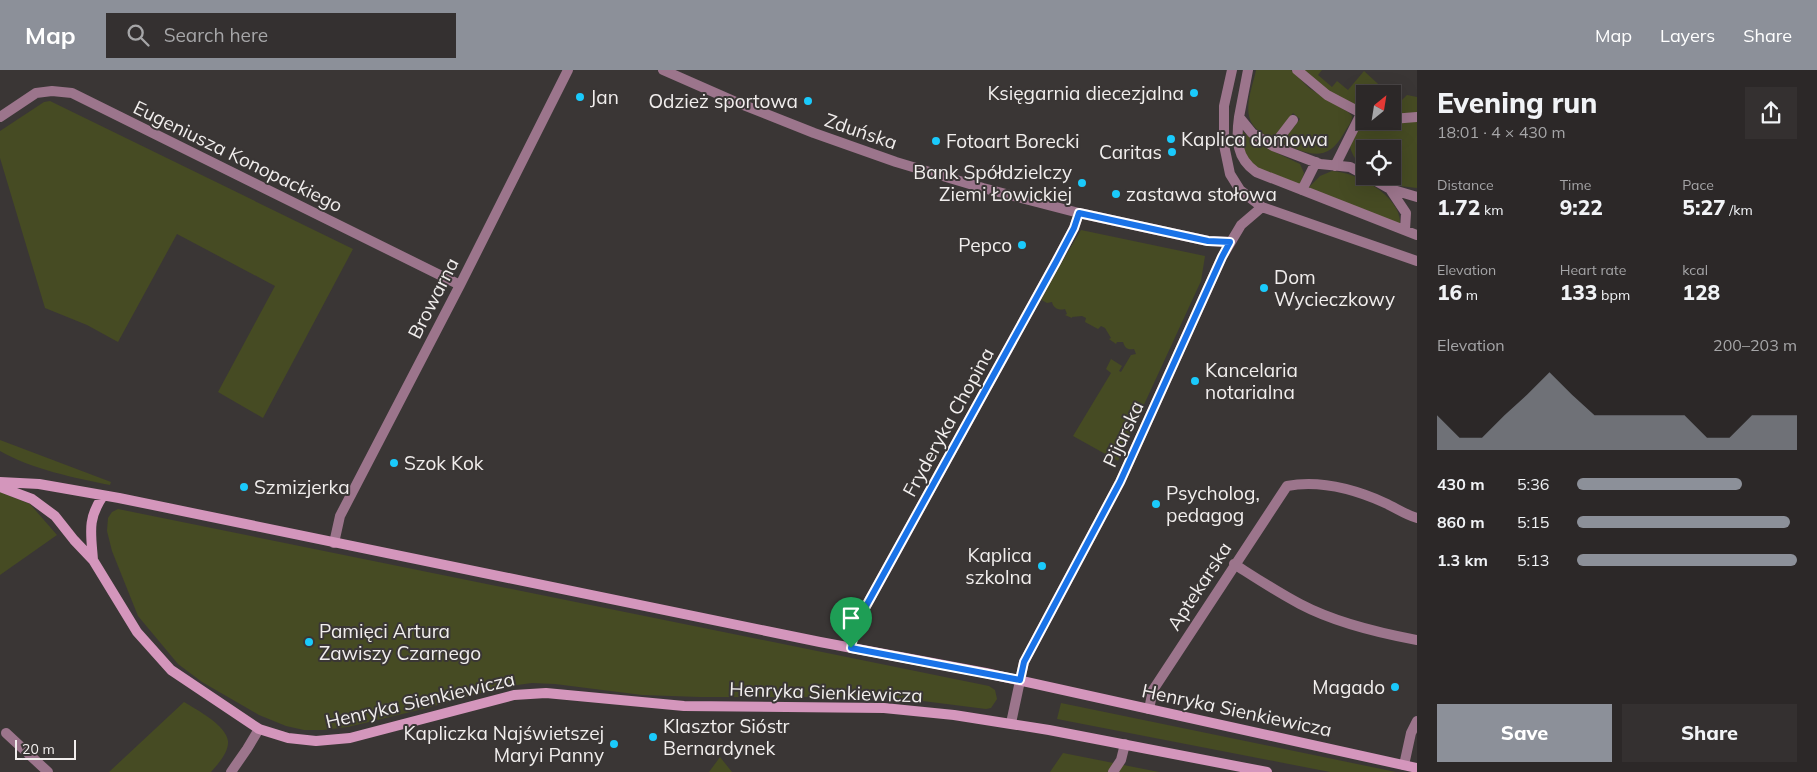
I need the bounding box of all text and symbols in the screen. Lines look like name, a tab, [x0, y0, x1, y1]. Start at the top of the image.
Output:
search box	[106, 13, 456, 58]
text: Map	[25, 20, 76, 50]
icon: search	[124, 21, 152, 49]
text: Search here	[164, 23, 268, 47]
text: Map	[1595, 24, 1632, 47]
text: Layers	[1660, 24, 1715, 47]
text: Share	[1743, 24, 1792, 47]
place label: Księgarnia diecezjalna	[987, 81, 1184, 105]
place label: Jan	[590, 85, 619, 109]
north arrow	[1356, 85, 1401, 130]
map controls	[1356, 85, 1401, 185]
text: Evening run	[1437, 85, 1597, 120]
marker: Księgarnia diecezjalna	[1188, 87, 1200, 99]
button: share	[1745, 87, 1797, 139]
place label: Odzież sportowa	[648, 89, 798, 113]
marker: Jan	[574, 91, 586, 103]
street label: Eugeniusza Konopackiego	[129, 95, 347, 217]
marker: Odzież sportowa	[802, 95, 814, 107]
street label: Zduńska	[822, 107, 900, 155]
text: 18:01 · 4 × 430 m	[1437, 122, 1566, 142]
place label: Kaplica domowa	[1181, 127, 1328, 151]
place label: Fotoart Borecki	[946, 129, 1079, 153]
marker: Kaplica domowa	[1165, 133, 1177, 145]
marker: Fotoart Borecki	[930, 135, 942, 147]
place label: Caritas	[1099, 140, 1162, 164]
button: locate	[1356, 140, 1401, 185]
marker: Caritas	[1166, 146, 1178, 158]
place label: Bank Spółdzielczy Ziemi Łowickiej	[913, 160, 1072, 206]
text: Distance	[1437, 176, 1494, 194]
text: Time	[1560, 176, 1591, 194]
text: Pace	[1682, 176, 1714, 194]
marker: Bank Spółdzielczy Ziemi Łowickiej	[1076, 177, 1088, 189]
place label: zastawa stołowa	[1126, 182, 1277, 206]
marker: zastawa stołowa	[1110, 188, 1122, 200]
text: 1.72	[1437, 194, 1480, 220]
text: 9:22	[1560, 194, 1603, 220]
text: 5:27	[1682, 194, 1726, 220]
text: km	[1480, 201, 1503, 219]
text: /km	[1726, 201, 1753, 219]
place label: Pepco	[958, 233, 1012, 257]
marker: Pepco	[1016, 239, 1028, 251]
street label: Browarna	[402, 254, 464, 342]
text: Elevation	[1437, 261, 1496, 279]
text: Heart rate	[1560, 261, 1626, 279]
text: kcal	[1682, 261, 1708, 279]
place label: Dom Wycieczkowy	[1274, 265, 1395, 311]
text: 16	[1437, 279, 1462, 305]
text: 133	[1560, 279, 1597, 305]
text: 128	[1682, 279, 1720, 305]
marker: Dom Wycieczkowy	[1258, 282, 1270, 294]
text: m	[1462, 286, 1478, 304]
text: bpm	[1597, 286, 1630, 304]
text: Elevation	[1437, 335, 1505, 355]
text: 200–203 m	[1713, 335, 1797, 355]
street label: Fryderyka Chopina	[897, 343, 999, 501]
place label: Kancelaria notarialna	[1205, 358, 1298, 404]
marker: Kancelaria notarialna	[1189, 375, 1201, 387]
street label: Pijarska	[1097, 397, 1149, 471]
place label: Szok Kok	[404, 451, 484, 475]
marker: Szok Kok	[388, 457, 400, 469]
text: 430 m	[1437, 474, 1485, 494]
text: 5:36	[1517, 474, 1549, 494]
place label: Szmizjerka	[254, 475, 350, 499]
marker: Szmizjerka	[238, 481, 250, 493]
place label: Psycholog, pedagog	[1166, 481, 1260, 527]
marker: Psycholog, pedagog	[1150, 498, 1162, 510]
text: 860 m	[1437, 512, 1485, 532]
text: 5:15	[1517, 512, 1549, 532]
street label: Aptekarska	[1162, 537, 1236, 635]
place label: Kaplica szkolna	[965, 543, 1032, 589]
text: 1.3 km	[1437, 550, 1488, 570]
text: 5:13	[1517, 550, 1549, 570]
marker: Kaplica szkolna	[1036, 560, 1048, 572]
pin	[830, 597, 872, 648]
icon: arrive	[837, 604, 865, 632]
place label: Pamięci Artura Zawiszy Czarnego	[319, 619, 481, 665]
marker: Pamięci Artura Zawiszy Czarnego	[303, 636, 315, 648]
street label: Henryka Sienkiewicza	[323, 667, 517, 733]
place label: Magado	[1312, 675, 1385, 699]
street label: Henryka Sienkiewicza	[729, 677, 923, 707]
street label: Henryka Sienkiewicza	[1140, 678, 1334, 742]
marker: Magado	[1389, 681, 1401, 693]
button: Save	[1437, 704, 1612, 762]
button: Share	[1622, 704, 1797, 762]
place label: Klasztor Sióstr Bernardynek	[663, 714, 790, 760]
place label: Kapliczka Najświetszej Maryi Panny	[404, 721, 604, 767]
marker: Klasztor Sióstr Bernardynek	[647, 731, 659, 743]
scale bar	[15, 737, 76, 760]
marker: Kapliczka Najświetszej Maryi Panny	[608, 738, 620, 750]
text: 20 m	[22, 740, 55, 758]

